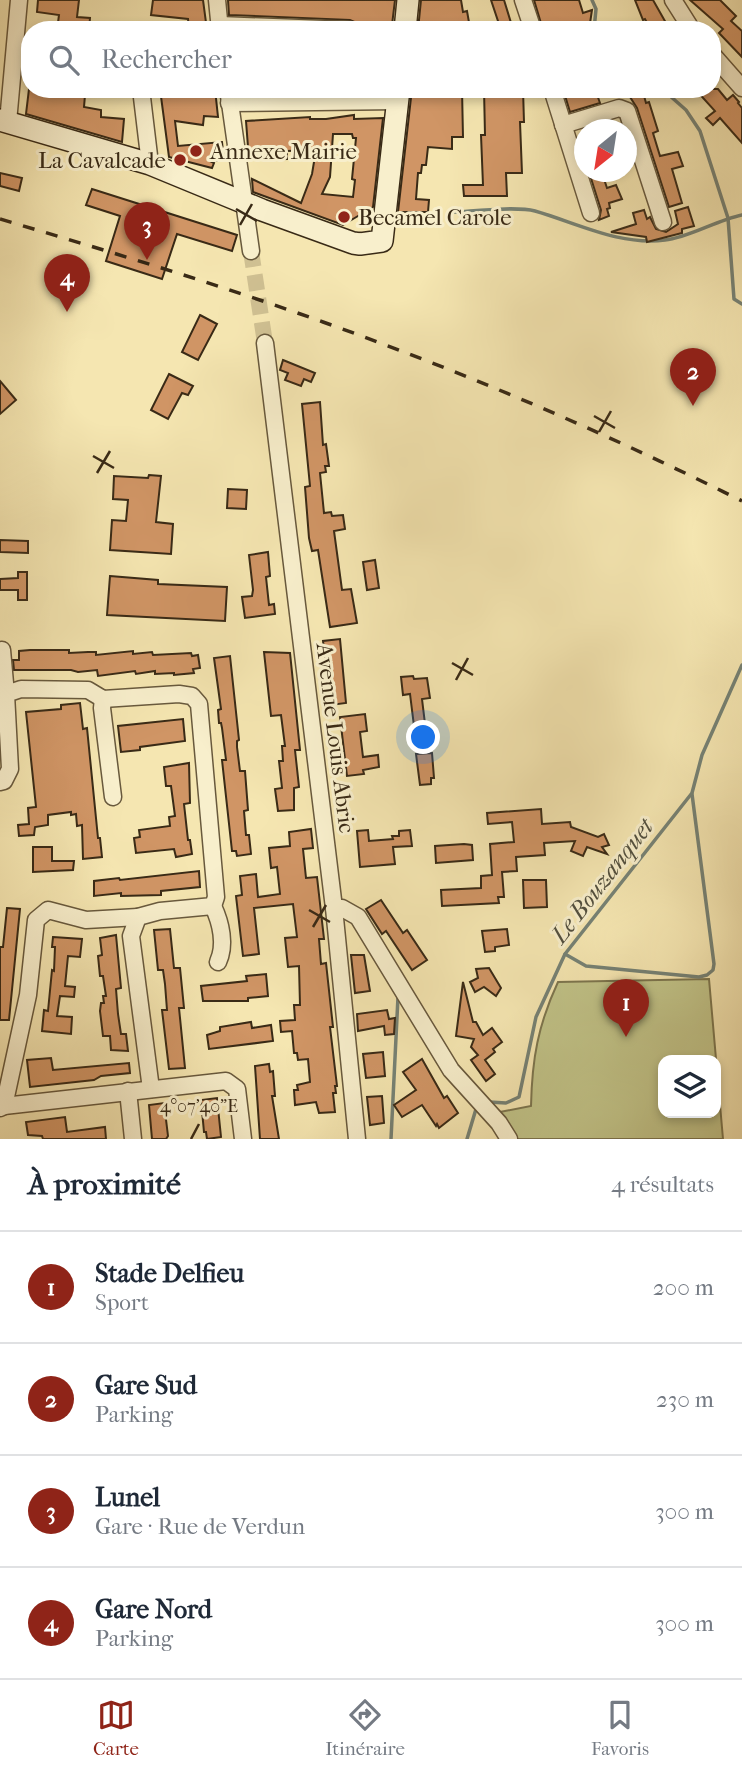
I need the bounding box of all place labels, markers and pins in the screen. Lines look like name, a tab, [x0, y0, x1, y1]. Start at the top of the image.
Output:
place label: Annexe Mairie	[209, 138, 357, 165]
marker: Annexe Mairie	[188, 143, 204, 159]
place label: La Cavalcade	[38, 147, 166, 174]
marker: La Cavalcade	[172, 152, 188, 168]
pin: 3	[124, 202, 170, 260]
place label: Becamel Carole	[358, 204, 512, 231]
marker: Becamel Carole	[336, 209, 352, 225]
pin: 4	[44, 254, 90, 312]
pin: 2	[670, 348, 716, 406]
pin: 1	[603, 979, 649, 1037]

